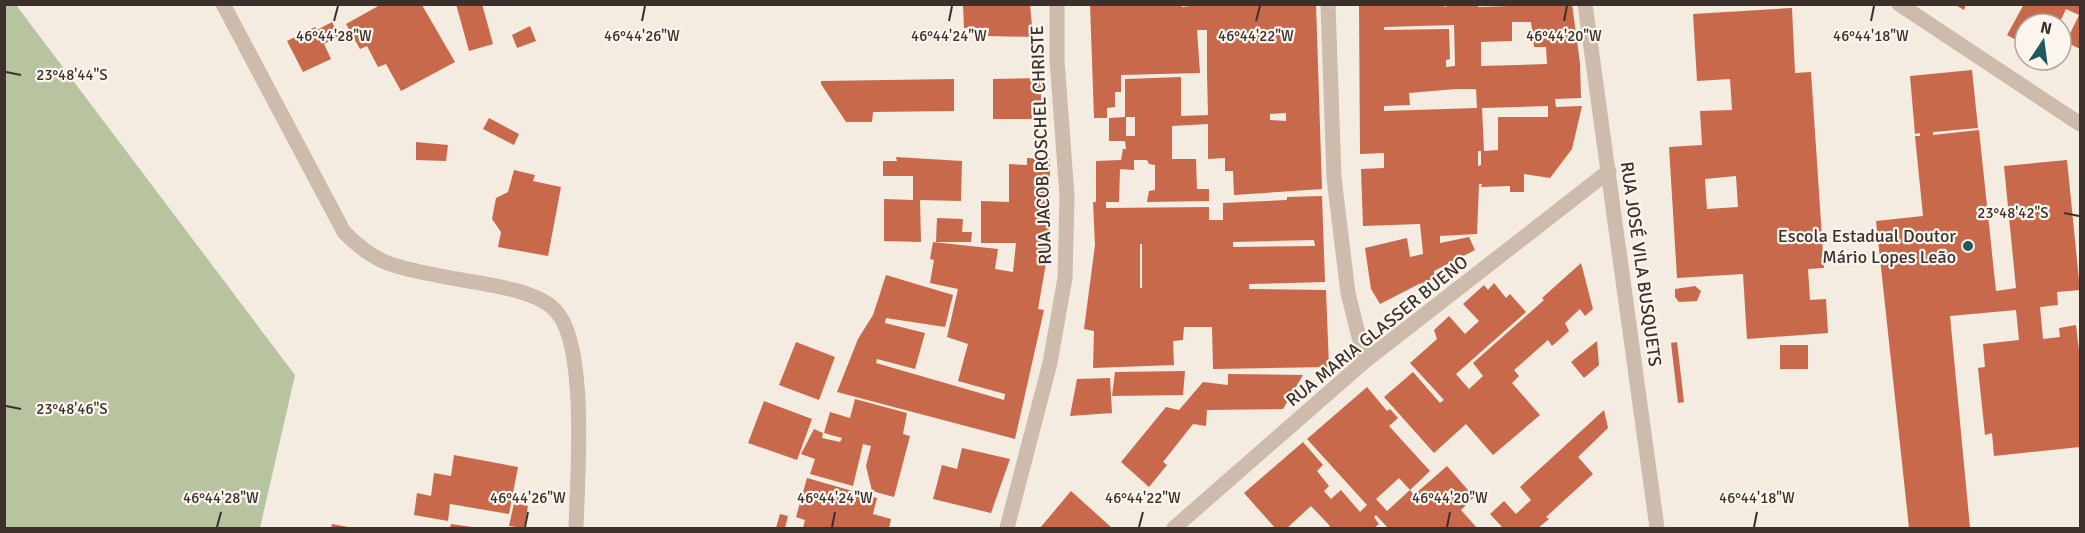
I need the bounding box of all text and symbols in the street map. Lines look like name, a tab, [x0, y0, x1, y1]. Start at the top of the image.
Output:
north arrow	[2013, 12, 2073, 72]
text: N	[2038, 17, 2054, 39]
street label: RUA JACOB ROSCHEL CHRISTE	[1026, 25, 1056, 265]
text: 46°44'28"W	[296, 27, 372, 45]
text: 46°44'26"W	[604, 27, 680, 45]
text: 46°44'24"W	[911, 27, 987, 45]
text: 46°44'22"W	[1218, 27, 1294, 45]
text: 46°44'20"W	[1526, 27, 1602, 45]
text: 46°44'18"W	[1833, 27, 1909, 45]
text: 23°48'44"S	[36, 66, 108, 84]
street label: RUA JOSÉ VILA BUSQUETS	[1616, 160, 1666, 368]
text: 23°48'42"S	[1977, 204, 2049, 222]
place label: Escola Estadual Doutor Mário Lopes Leão	[1778, 225, 1956, 268]
marker: Escola Estadual Doutor Mário Lopes Leão	[1961, 239, 1975, 253]
street label: RUA MARIA GLASSER BUENO	[1282, 251, 1472, 411]
text: 23°48'46"S	[36, 400, 108, 418]
text: 46°44'28"W	[183, 489, 259, 507]
text: 46°44'26"W	[490, 489, 566, 507]
text: 46°44'24"W	[797, 489, 873, 507]
text: 46°44'22"W	[1105, 489, 1181, 507]
text: 46°44'20"W	[1412, 489, 1488, 507]
text: 46°44'18"W	[1719, 489, 1795, 507]

